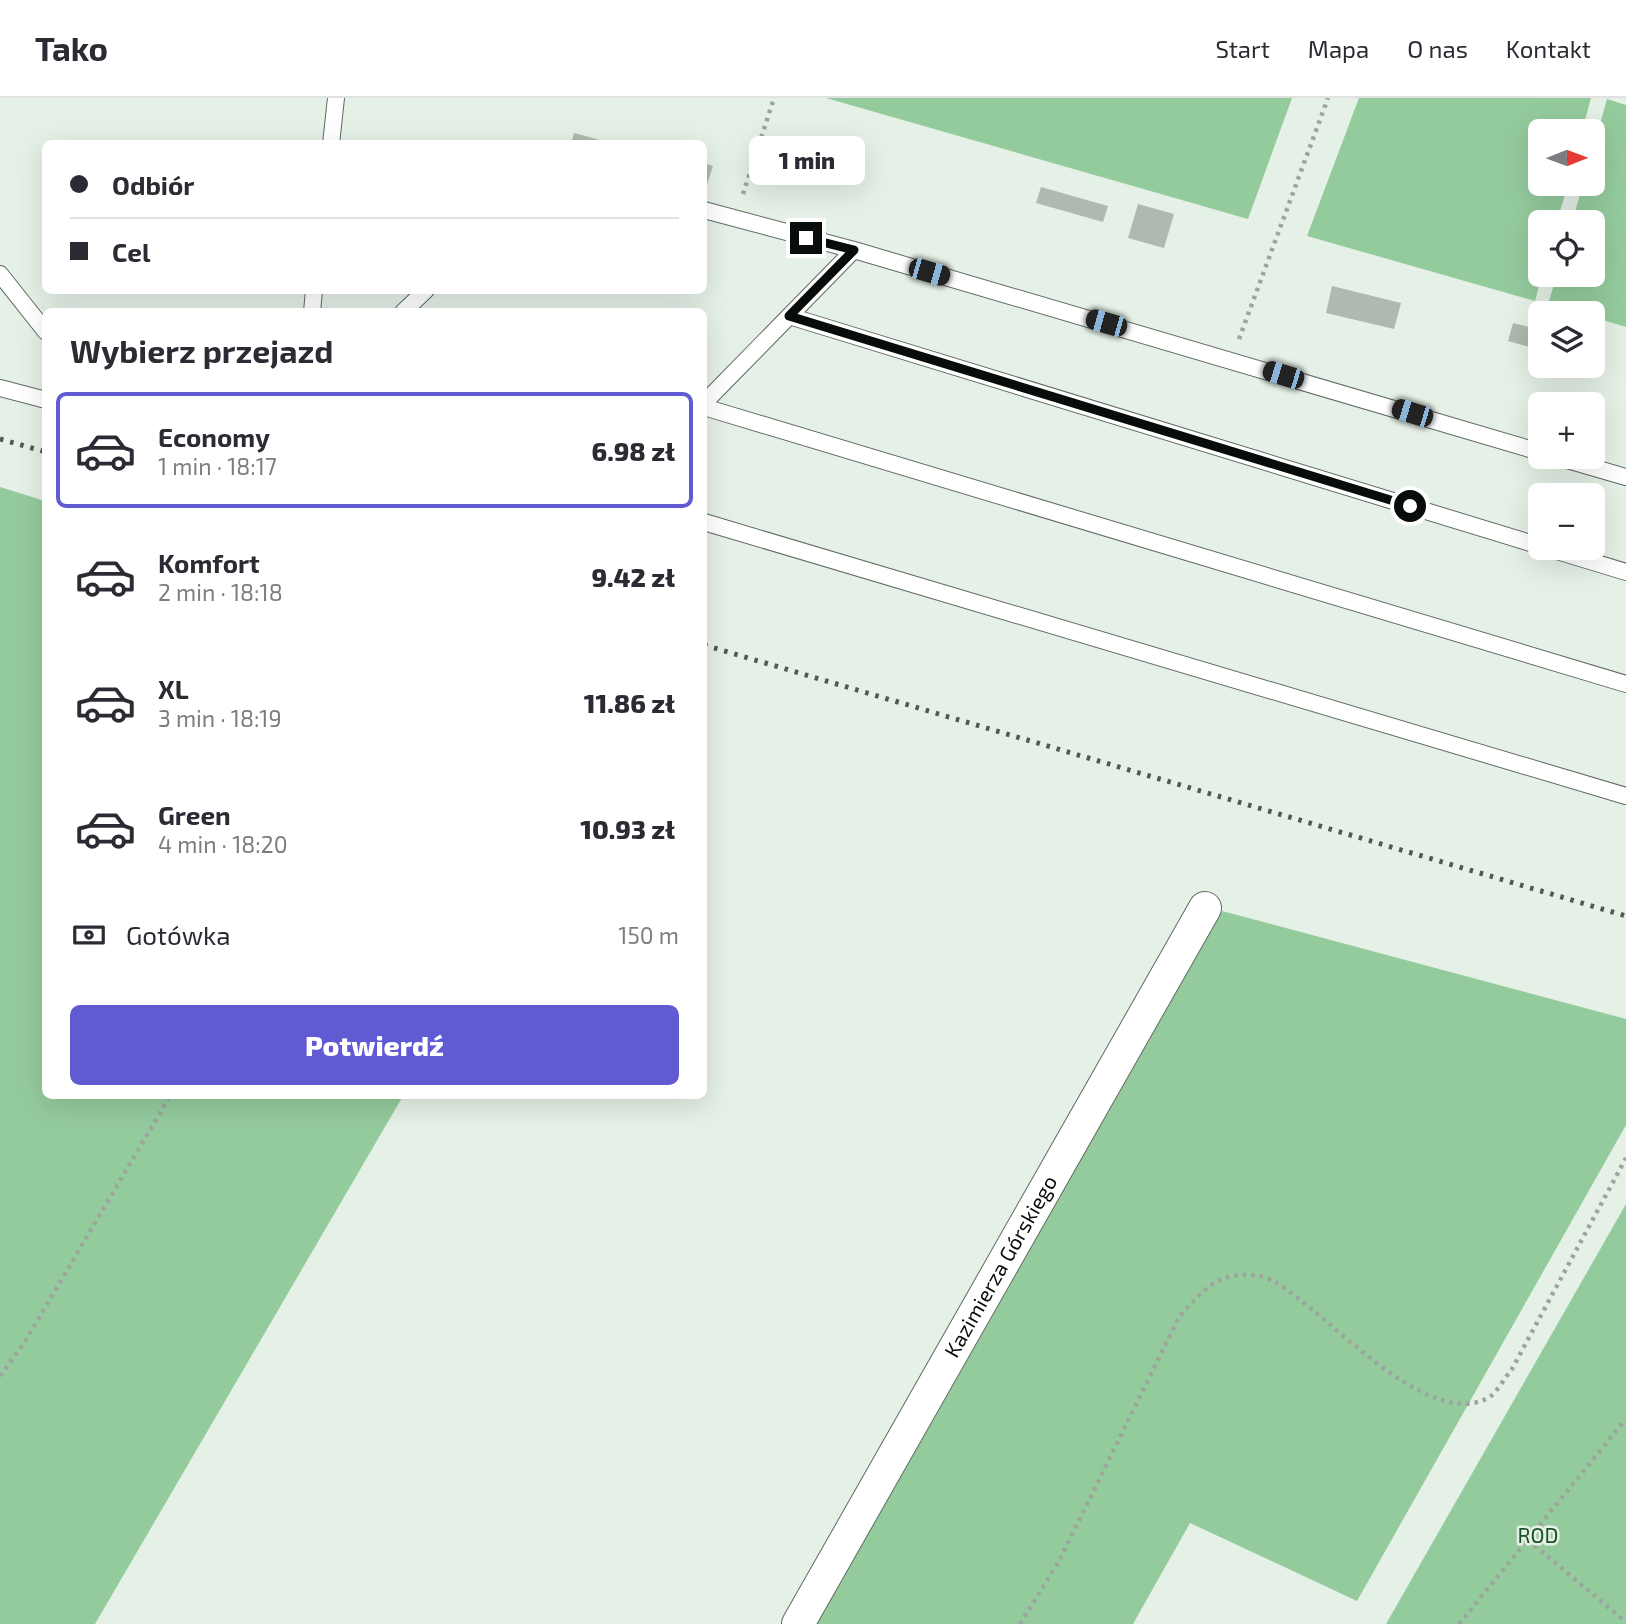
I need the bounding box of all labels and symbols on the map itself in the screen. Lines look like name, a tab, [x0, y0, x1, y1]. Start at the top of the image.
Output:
north arrow	[1528, 119, 1605, 196]
callout: 1 min	[748, 136, 864, 186]
route end	[790, 222, 822, 254]
car	[906, 256, 953, 288]
car	[1083, 307, 1130, 339]
car	[1260, 359, 1307, 391]
car	[1389, 397, 1436, 429]
route start	[1394, 490, 1426, 522]
street label: Kazimierza Górskiego	[938, 1171, 1061, 1361]
park label: ROD	[1518, 1522, 1558, 1547]

